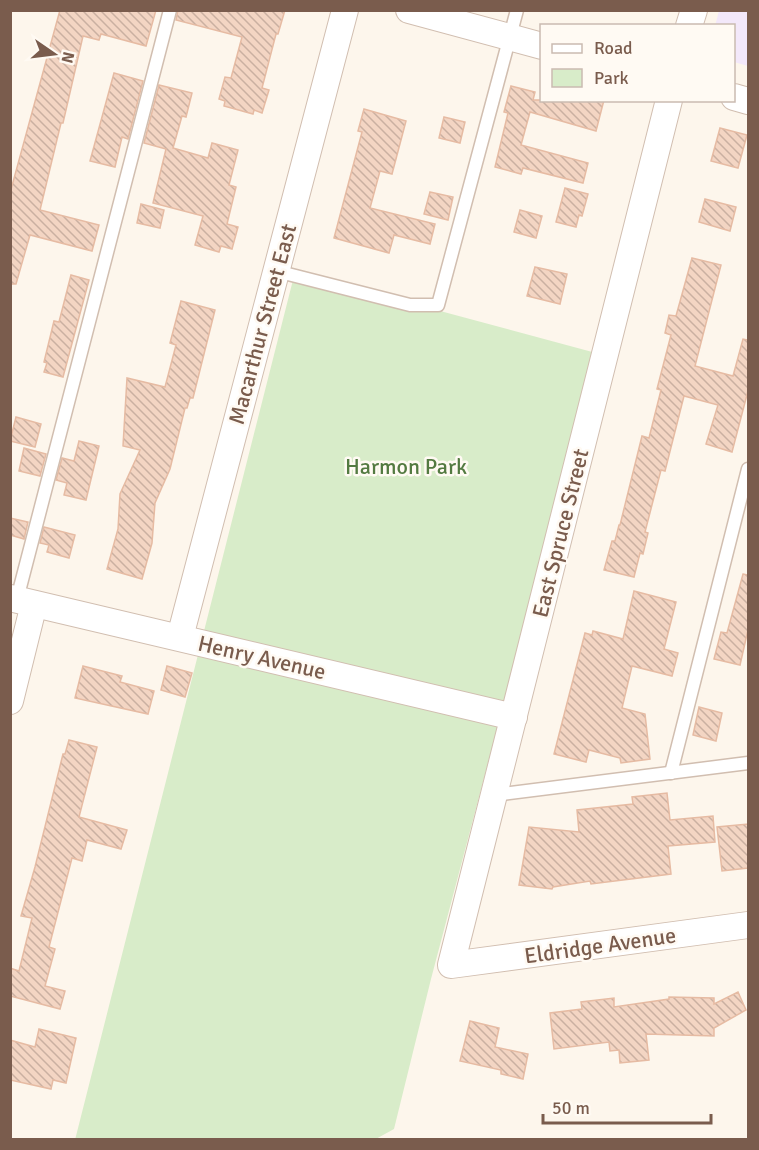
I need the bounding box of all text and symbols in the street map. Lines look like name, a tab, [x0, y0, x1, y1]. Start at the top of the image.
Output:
north arrow	[24, 24, 84, 84]
legend	[540, 24, 735, 102]
text: Road	[594, 37, 633, 59]
text: N	[57, 50, 79, 65]
text: Park	[594, 67, 629, 89]
street label: Macarthur Street East	[223, 221, 302, 427]
street label: East Spruce Street	[526, 446, 595, 620]
park label: Harmon Park	[345, 453, 467, 480]
street label: Henry Avenue	[195, 630, 328, 685]
street label: Eldridge Avenue	[523, 921, 678, 969]
scale bar	[543, 1087, 711, 1125]
text: 50 m	[552, 1097, 590, 1119]

